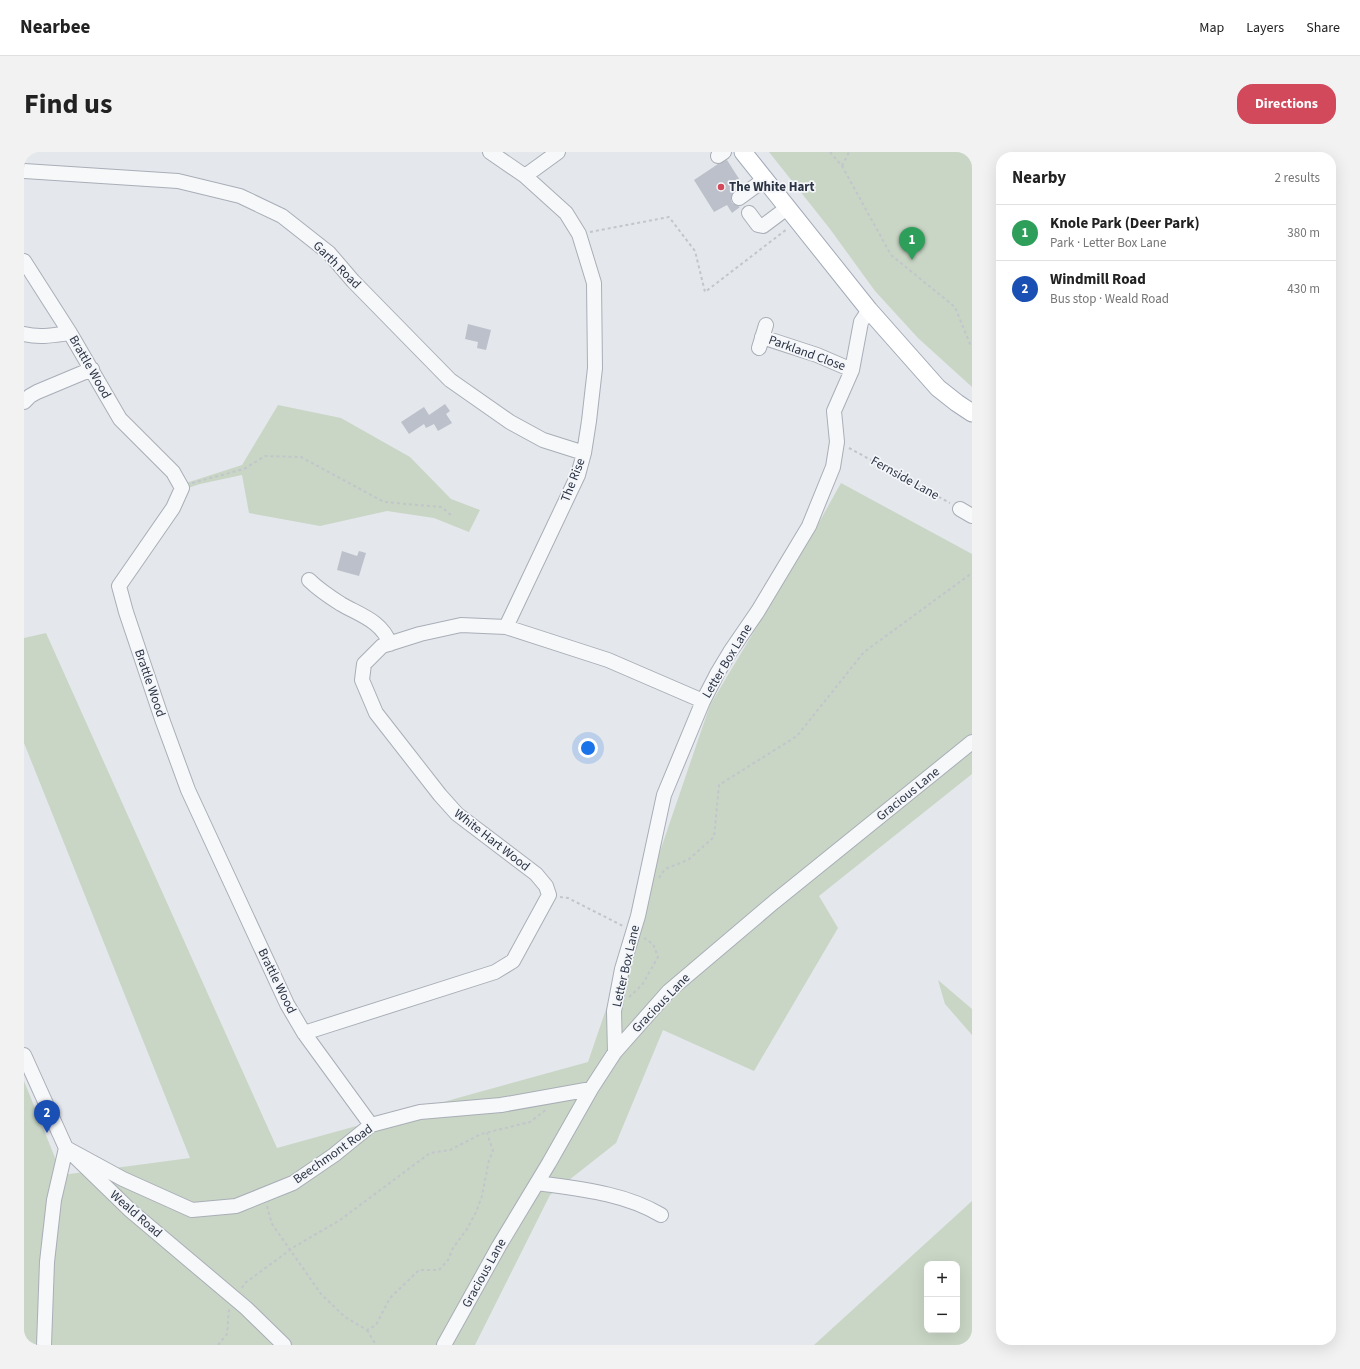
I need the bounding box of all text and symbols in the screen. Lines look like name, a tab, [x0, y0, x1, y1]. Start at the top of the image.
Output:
text: Nearbee	[20, 14, 90, 41]
text: Map	[1199, 18, 1224, 38]
text: Layers	[1246, 18, 1284, 38]
text: Share	[1306, 18, 1340, 38]
text: Find us	[24, 84, 112, 124]
button: Directions	[1237, 84, 1336, 124]
text: Nearby	[1012, 166, 1066, 190]
text: 2 results	[1275, 169, 1320, 187]
place label: The White Hart	[729, 178, 814, 196]
marker: The White Hart	[716, 182, 726, 192]
text: Knole Park (Deer Park)	[1050, 213, 1200, 234]
text: 1	[1022, 224, 1028, 242]
text: 380 m	[1287, 224, 1320, 242]
pin: 1	[899, 227, 925, 260]
text: Park · Letter Box Lane	[1050, 234, 1166, 252]
street label: Garth Road	[309, 237, 365, 293]
text: Windmill Road	[1050, 269, 1146, 290]
text: 2	[1022, 280, 1028, 298]
text: 430 m	[1287, 280, 1320, 298]
text: Bus stop · Weald Road	[1050, 290, 1169, 308]
street label: Parkland Close	[766, 331, 848, 375]
street label: Brattle Wood	[65, 332, 115, 402]
street label: Fernside Lane	[868, 452, 942, 504]
street label: The Rise	[556, 455, 590, 505]
street label: Letter Box Lane	[698, 620, 756, 702]
street label: Brattle Wood	[130, 647, 170, 719]
your location	[578, 738, 598, 758]
street label: Gracious Lane	[873, 763, 943, 825]
street label: White Hart Wood	[450, 805, 534, 875]
street label: Letter Box Lane	[608, 923, 644, 1009]
street label: Brattle Wood	[253, 945, 301, 1017]
street label: Gracious Lane	[628, 969, 694, 1037]
pin: 2	[34, 1100, 60, 1133]
street label: Beechmont Road	[290, 1120, 376, 1188]
street label: Weald Road	[106, 1186, 166, 1242]
street label: Gracious Lane	[458, 1235, 510, 1311]
map controls	[924, 1261, 960, 1333]
button: +	[924, 1261, 960, 1297]
button: −	[924, 1297, 960, 1333]

